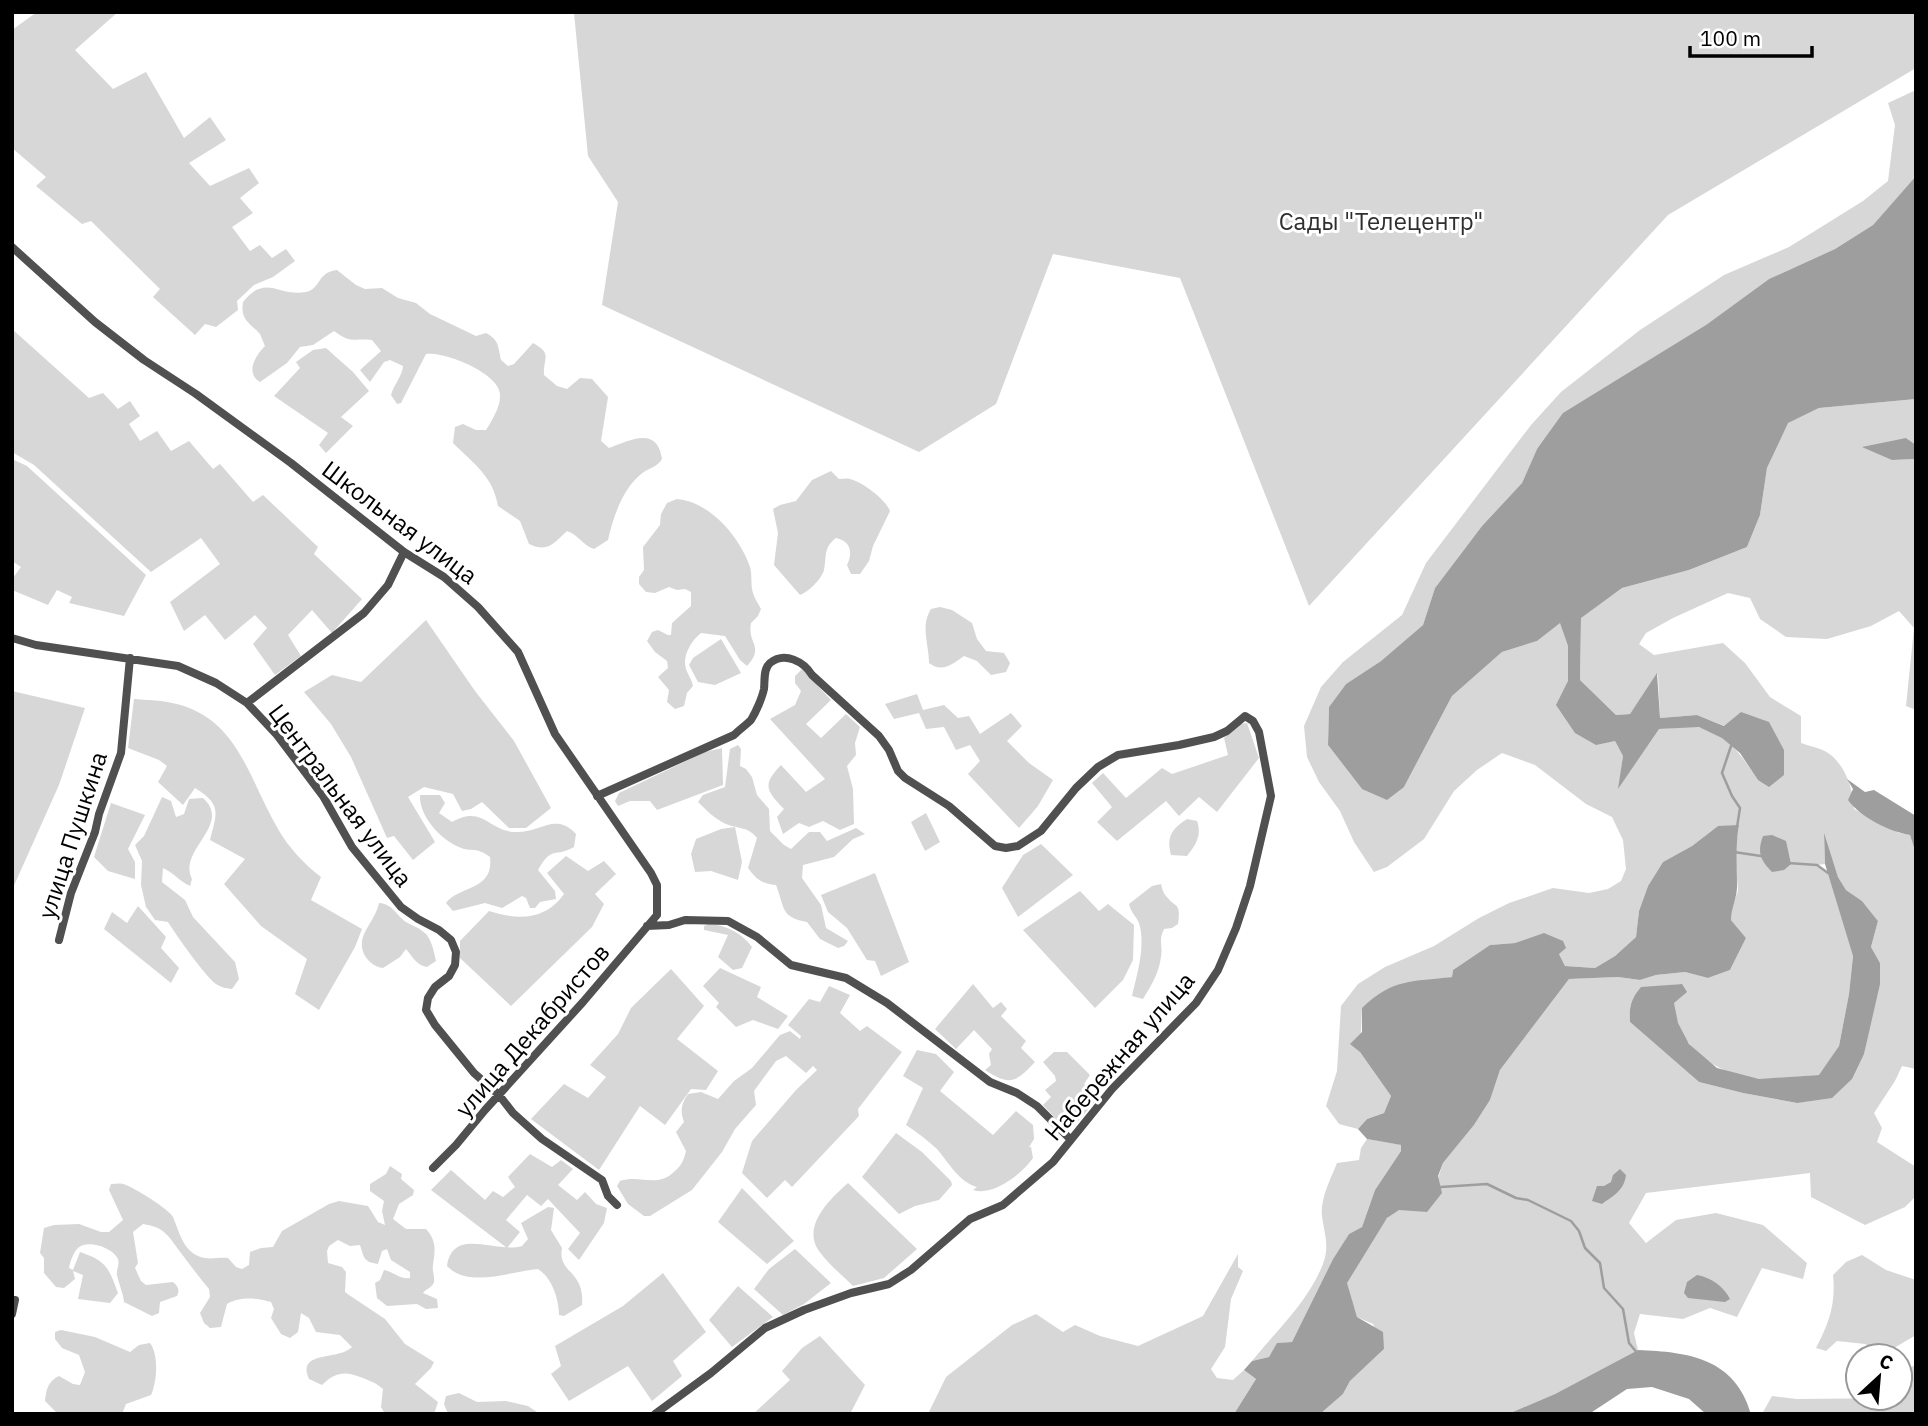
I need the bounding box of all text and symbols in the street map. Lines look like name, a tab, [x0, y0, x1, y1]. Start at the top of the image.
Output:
scale bar	[1690, 14, 1812, 58]
text: 100 m	[1700, 24, 1761, 52]
park label: Сады "Телецентр"	[1279, 205, 1483, 237]
street label: Школьная улица	[316, 453, 484, 591]
street label: Центральная улица	[262, 697, 420, 893]
street label: улица Пушкина	[30, 747, 114, 923]
street label: улица Декабристов	[448, 936, 616, 1124]
street label: Набережная улица	[1037, 965, 1201, 1147]
north arrow	[1844, 1342, 1914, 1412]
text: С	[1876, 1348, 1897, 1375]

